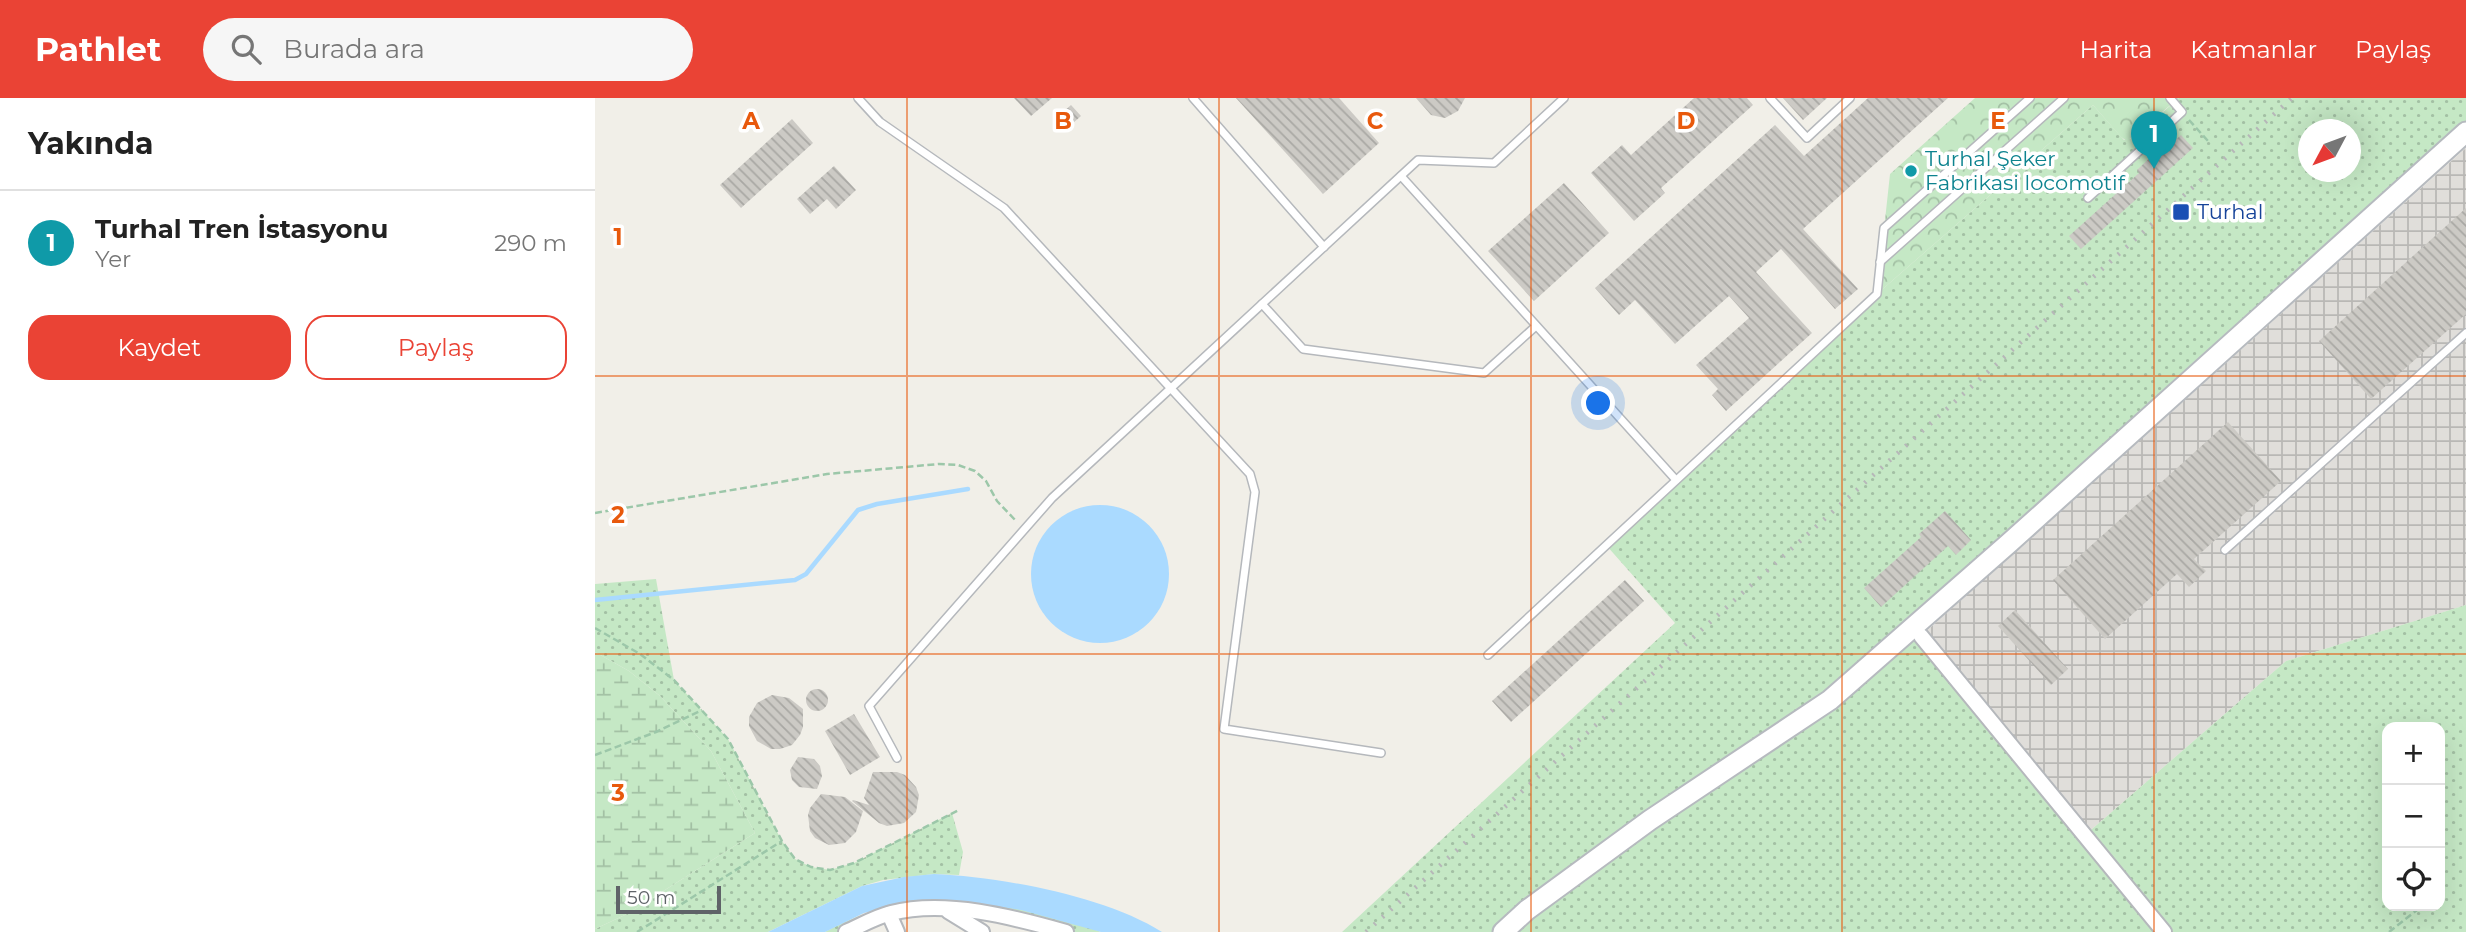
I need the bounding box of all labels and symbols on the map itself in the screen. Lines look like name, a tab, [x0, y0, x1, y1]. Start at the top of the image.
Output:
text: A	[741, 107, 760, 135]
text: B	[1054, 107, 1072, 135]
text: C	[1367, 107, 1384, 135]
text: D	[1677, 107, 1696, 135]
text: E	[1990, 107, 2006, 135]
pin: 1	[2131, 111, 2177, 169]
north arrow	[2298, 119, 2361, 182]
place label: Turhal Şeker Fabrikasi locomotif	[1925, 146, 2126, 195]
marker: Turhal Şeker Fabrikasi locomotif	[1903, 163, 1919, 179]
place label: Turhal	[2197, 199, 2263, 224]
marker: Turhal	[2171, 202, 2191, 222]
text: 1	[613, 223, 623, 251]
your location	[1581, 386, 1615, 420]
text: 2	[611, 501, 625, 529]
text: 3	[610, 779, 625, 807]
scale bar	[616, 883, 721, 915]

